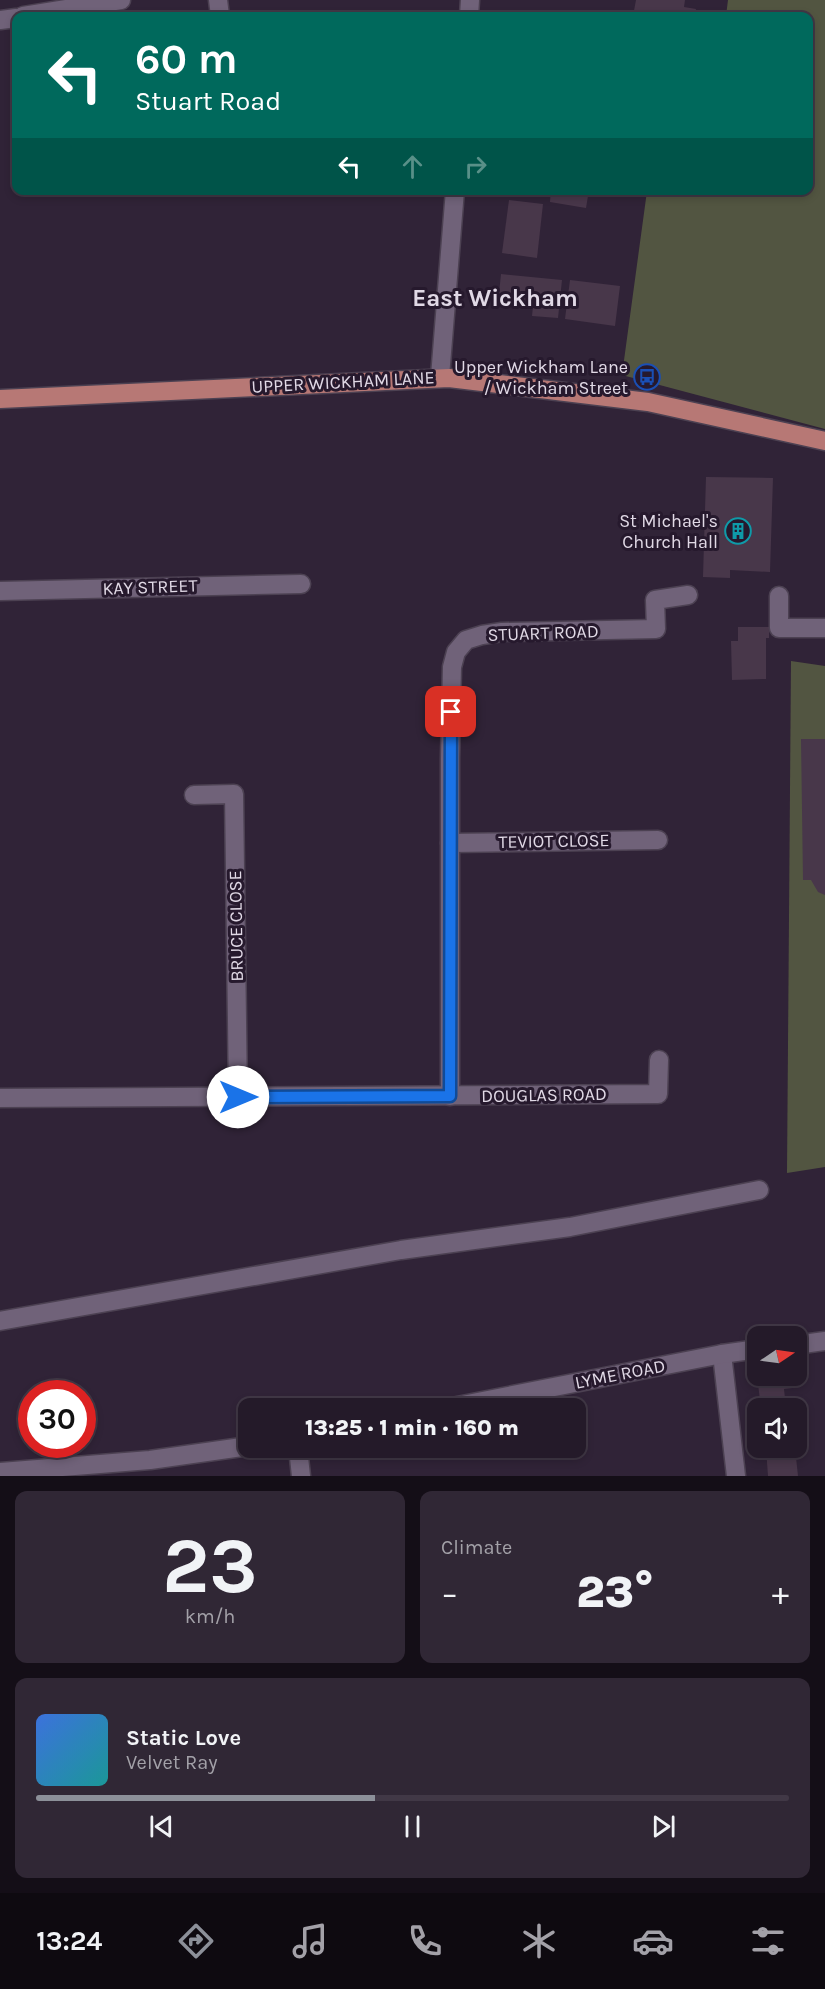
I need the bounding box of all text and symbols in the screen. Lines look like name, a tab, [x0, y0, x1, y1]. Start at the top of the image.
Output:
text: 60 m	[135, 34, 238, 84]
icon: left	[36, 36, 114, 114]
text: Stuart Road	[135, 85, 281, 117]
icon: left	[333, 150, 366, 183]
icon: ahead	[396, 150, 429, 183]
icon: right	[459, 150, 492, 183]
district label: East Wickham	[412, 284, 578, 312]
place label: Upper Wickham Lane / Wickham Street	[454, 356, 628, 399]
bus stop icon: Upper Wickham Lane / Wickham Street	[632, 362, 662, 392]
street label: UPPER WICKHAM LANE	[251, 366, 435, 398]
place label: St Michael's Church Hall	[619, 510, 718, 553]
building icon: St Michael's Church Hall	[723, 516, 753, 546]
street label: KAY STREET	[102, 574, 198, 600]
street label: STUART ROAD	[487, 620, 599, 646]
pin	[425, 686, 476, 737]
icon: arrive	[434, 695, 467, 728]
street label: TEVIOT CLOSE	[498, 829, 610, 853]
street label: BRUCE CLOSE	[224, 870, 248, 982]
position arrow	[206, 1065, 270, 1129]
street label: DOUGLAS ROAD	[481, 1083, 607, 1107]
north arrow	[747, 1326, 807, 1386]
map controls	[747, 1326, 807, 1458]
street label: LYME ROAD	[573, 1354, 667, 1394]
speed limit sign: 30	[18, 1380, 96, 1458]
button: sound	[747, 1398, 807, 1458]
text: 13:25 · 1 min · 160 m	[305, 1415, 519, 1441]
text: 23	[162, 1520, 258, 1612]
text: Climate	[441, 1536, 512, 1559]
text: 23°	[576, 1566, 654, 1618]
text: −	[441, 1574, 458, 1612]
text: +	[772, 1574, 789, 1612]
text: km/h	[185, 1605, 235, 1628]
text: Static Love	[126, 1725, 241, 1751]
text: Velvet Ray	[126, 1751, 218, 1774]
icon: previous	[145, 1810, 178, 1843]
icon: pause	[396, 1810, 429, 1843]
icon: next	[647, 1810, 680, 1843]
icon: directions	[175, 1920, 217, 1962]
icon: music	[289, 1920, 331, 1962]
icon: phone	[404, 1920, 446, 1962]
icon: climate	[518, 1920, 560, 1962]
icon: car	[632, 1920, 674, 1962]
icon: filters	[747, 1920, 789, 1962]
text: 13:24	[36, 1925, 102, 1957]

